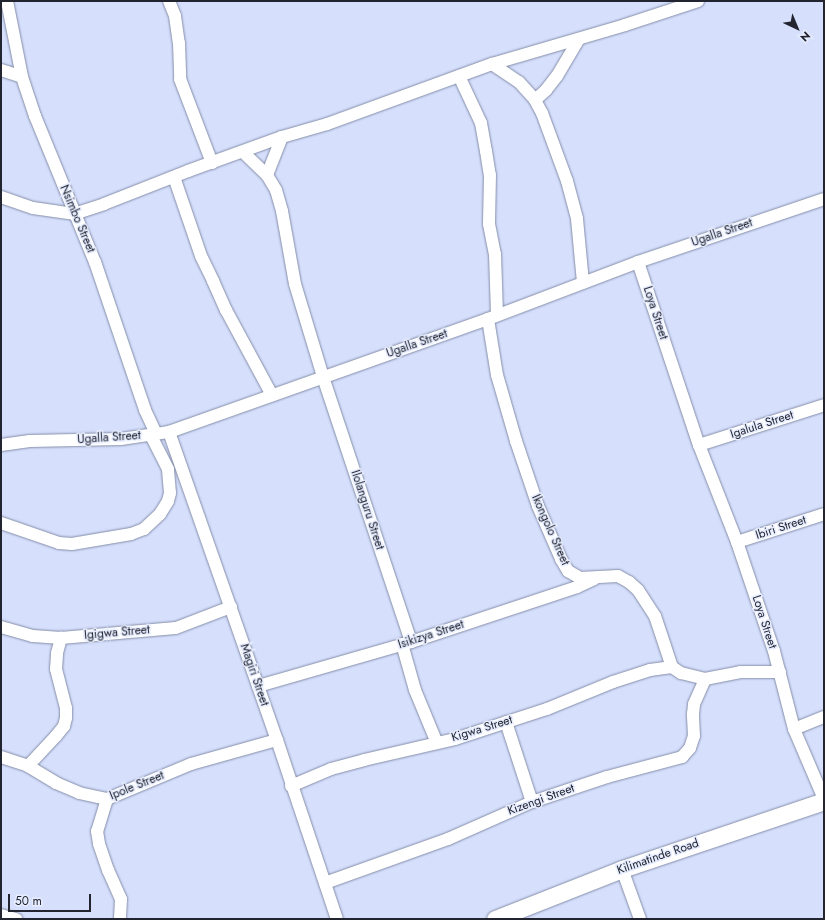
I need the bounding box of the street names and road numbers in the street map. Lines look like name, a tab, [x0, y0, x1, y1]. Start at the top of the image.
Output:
street label: Nsimbo Street	[56, 183, 98, 255]
street label: Ugalla Street	[690, 216, 754, 250]
street label: Loya Street	[640, 285, 670, 341]
street label: Ugalla Street	[385, 327, 449, 361]
street label: Igalula Street	[729, 408, 795, 442]
street label: Ugalla Street	[77, 429, 141, 447]
street label: Ilolanguru Street	[347, 468, 387, 552]
street label: Ikongolo Street	[528, 492, 572, 568]
street label: Ibiri Street	[754, 513, 808, 543]
street label: Loya Street	[749, 594, 779, 650]
street label: Isikizya Street	[396, 618, 466, 652]
street label: Igigwa Street	[84, 623, 150, 643]
street label: Magiri Street	[237, 642, 271, 708]
street label: Kigwa Street	[450, 713, 514, 745]
street label: Ipole Street	[108, 769, 166, 803]
street label: Kizengi Street	[506, 781, 576, 819]
street label: Kilimatinde Road	[615, 836, 701, 878]

